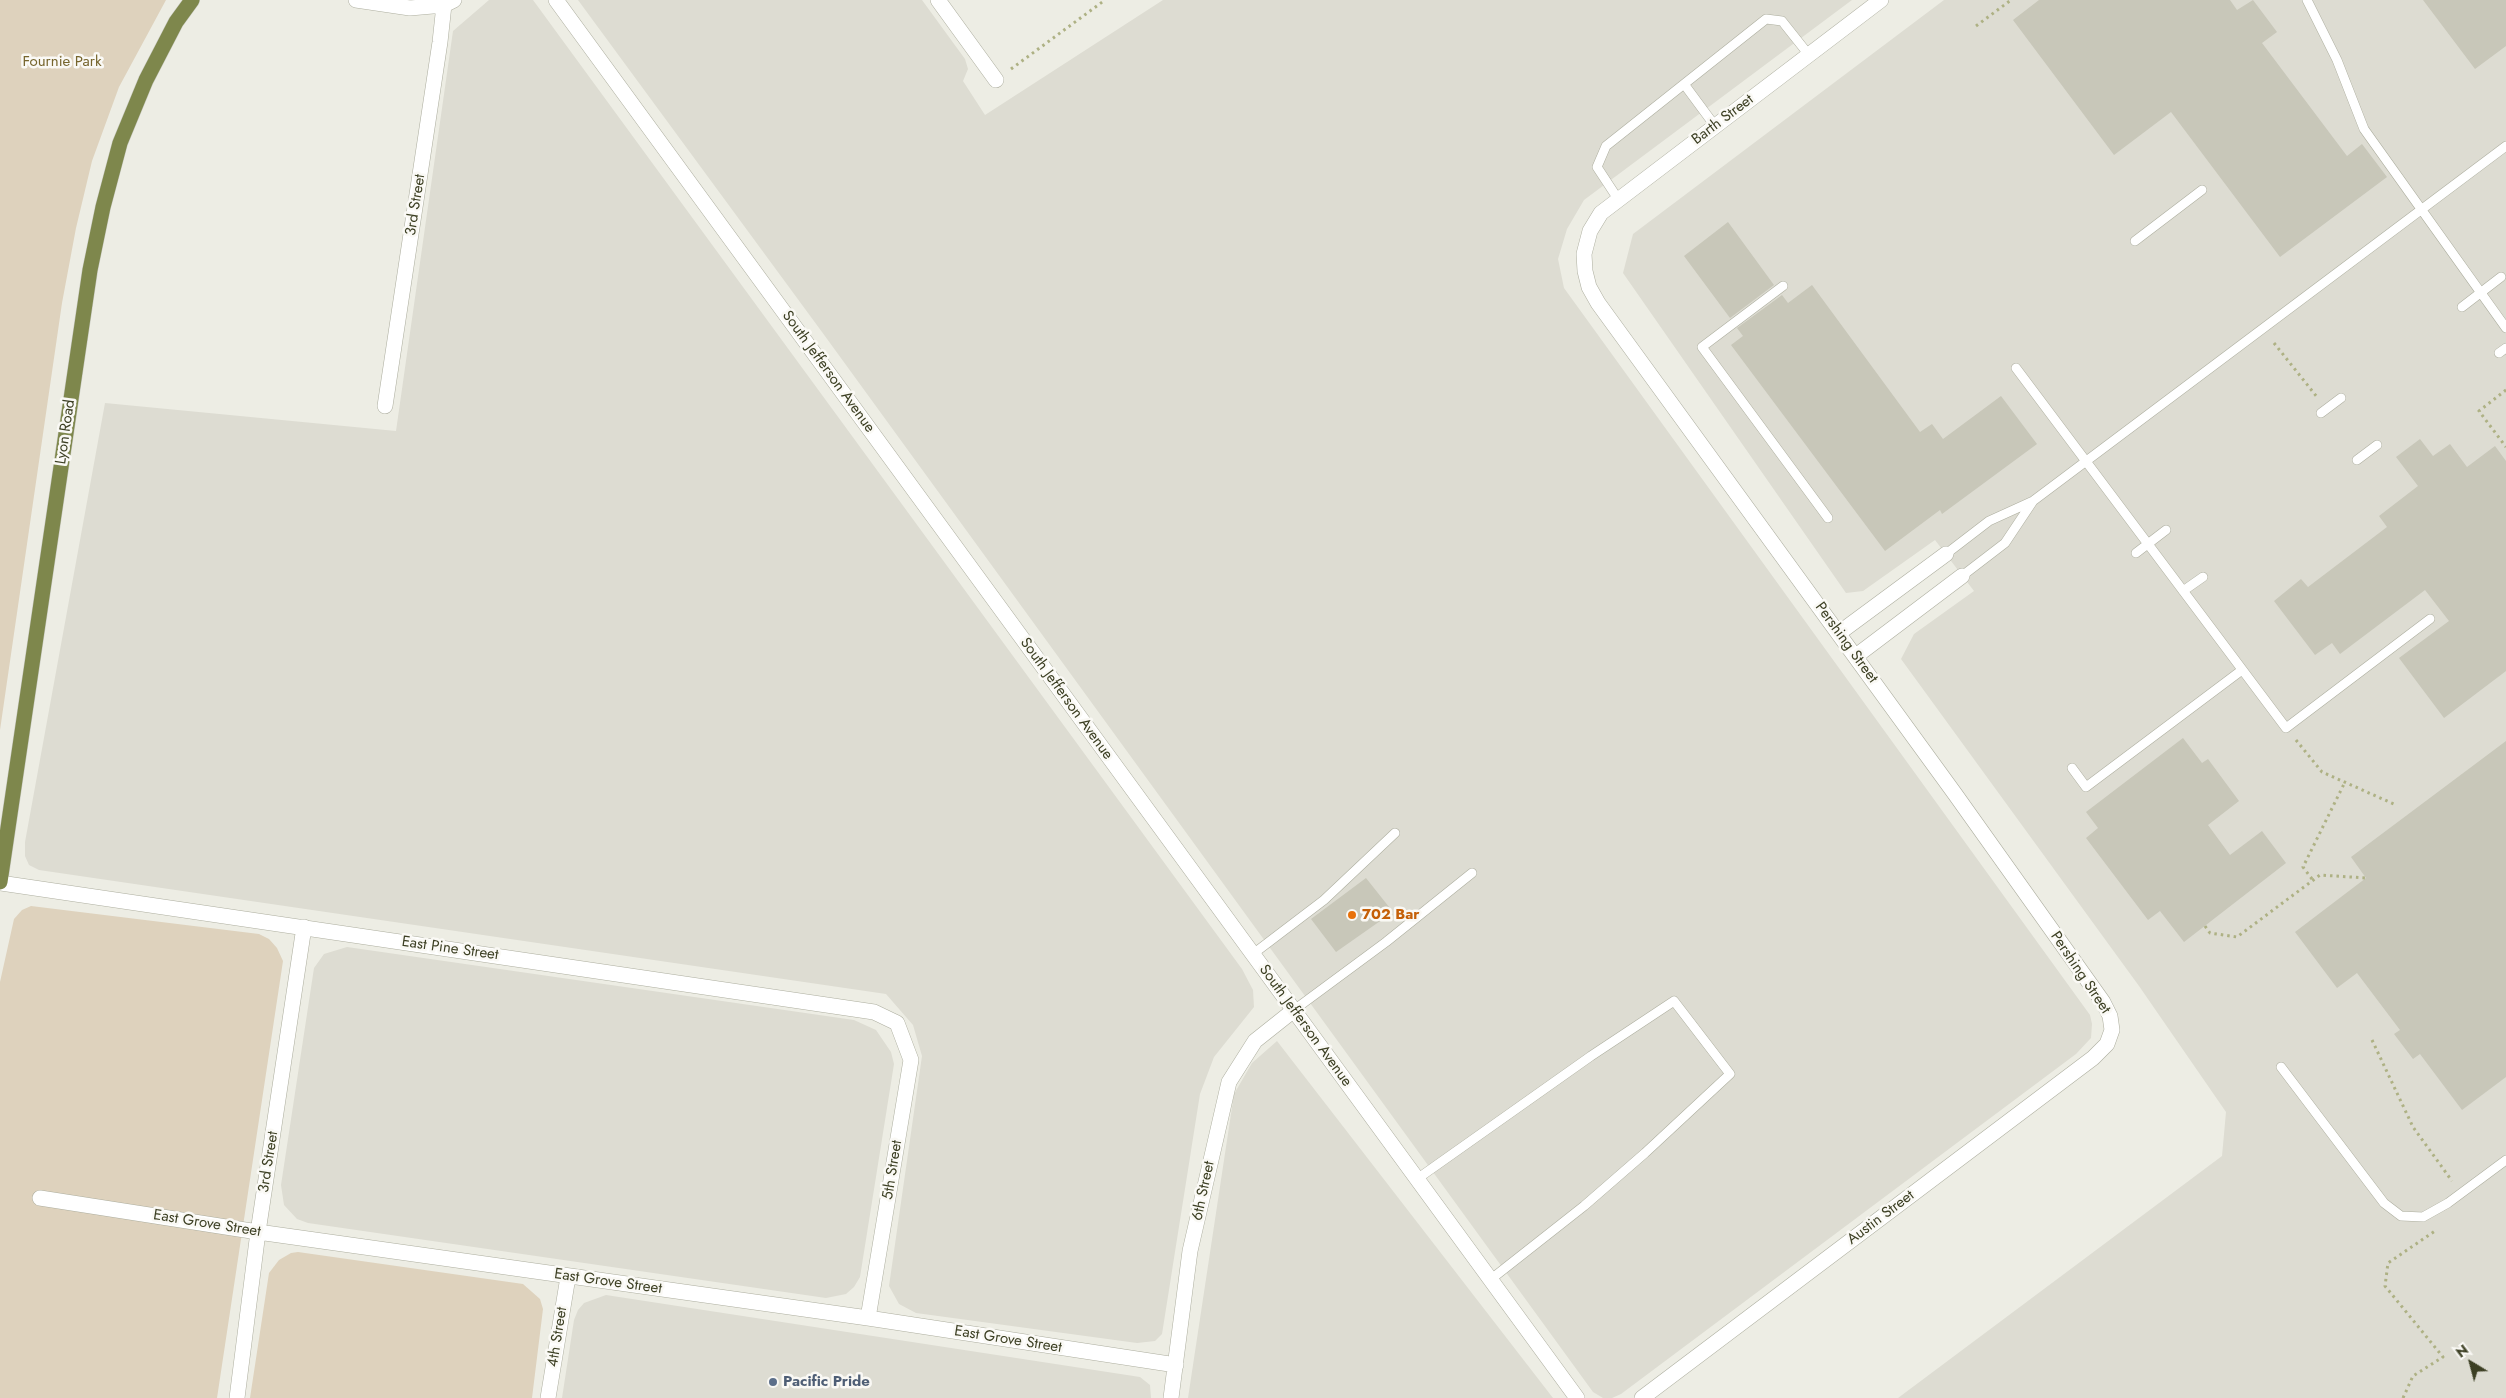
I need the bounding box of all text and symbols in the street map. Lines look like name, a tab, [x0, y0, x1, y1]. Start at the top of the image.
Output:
park label: Fournie Park	[23, 53, 101, 71]
street label: Barth Street	[1689, 91, 1757, 149]
street label: 3rd Street	[402, 173, 430, 237]
street label: South Jefferson Avenue	[778, 308, 878, 436]
street label: Lyon Road	[53, 398, 79, 466]
street label: Pershing Street	[1811, 599, 1881, 687]
street label: South Jefferson Avenue	[1016, 635, 1116, 763]
place label: 702 Bar	[1362, 906, 1420, 924]
marker: 702 Bar	[1346, 909, 1358, 921]
street label: Pershing Street	[2046, 929, 2114, 1017]
street label: East Pine Street	[400, 933, 500, 965]
street label: South Jefferson Avenue	[1255, 962, 1355, 1090]
street label: 3rd Street	[255, 1130, 283, 1194]
street label: 5th Street	[879, 1139, 907, 1201]
street label: 6th Street	[1189, 1160, 1219, 1222]
street label: Austin Street	[1844, 1187, 1918, 1249]
street label: East Grove Street	[152, 1207, 262, 1241]
street label: East Grove Street	[553, 1266, 663, 1298]
street label: 4th Street	[544, 1306, 572, 1368]
street label: East Grove Street	[953, 1323, 1063, 1357]
north arrow	[2446, 1338, 2496, 1388]
text: N	[2452, 1340, 2472, 1362]
place label: Pacific Pride	[783, 1373, 870, 1391]
marker: Pacific Pride	[767, 1376, 779, 1388]

